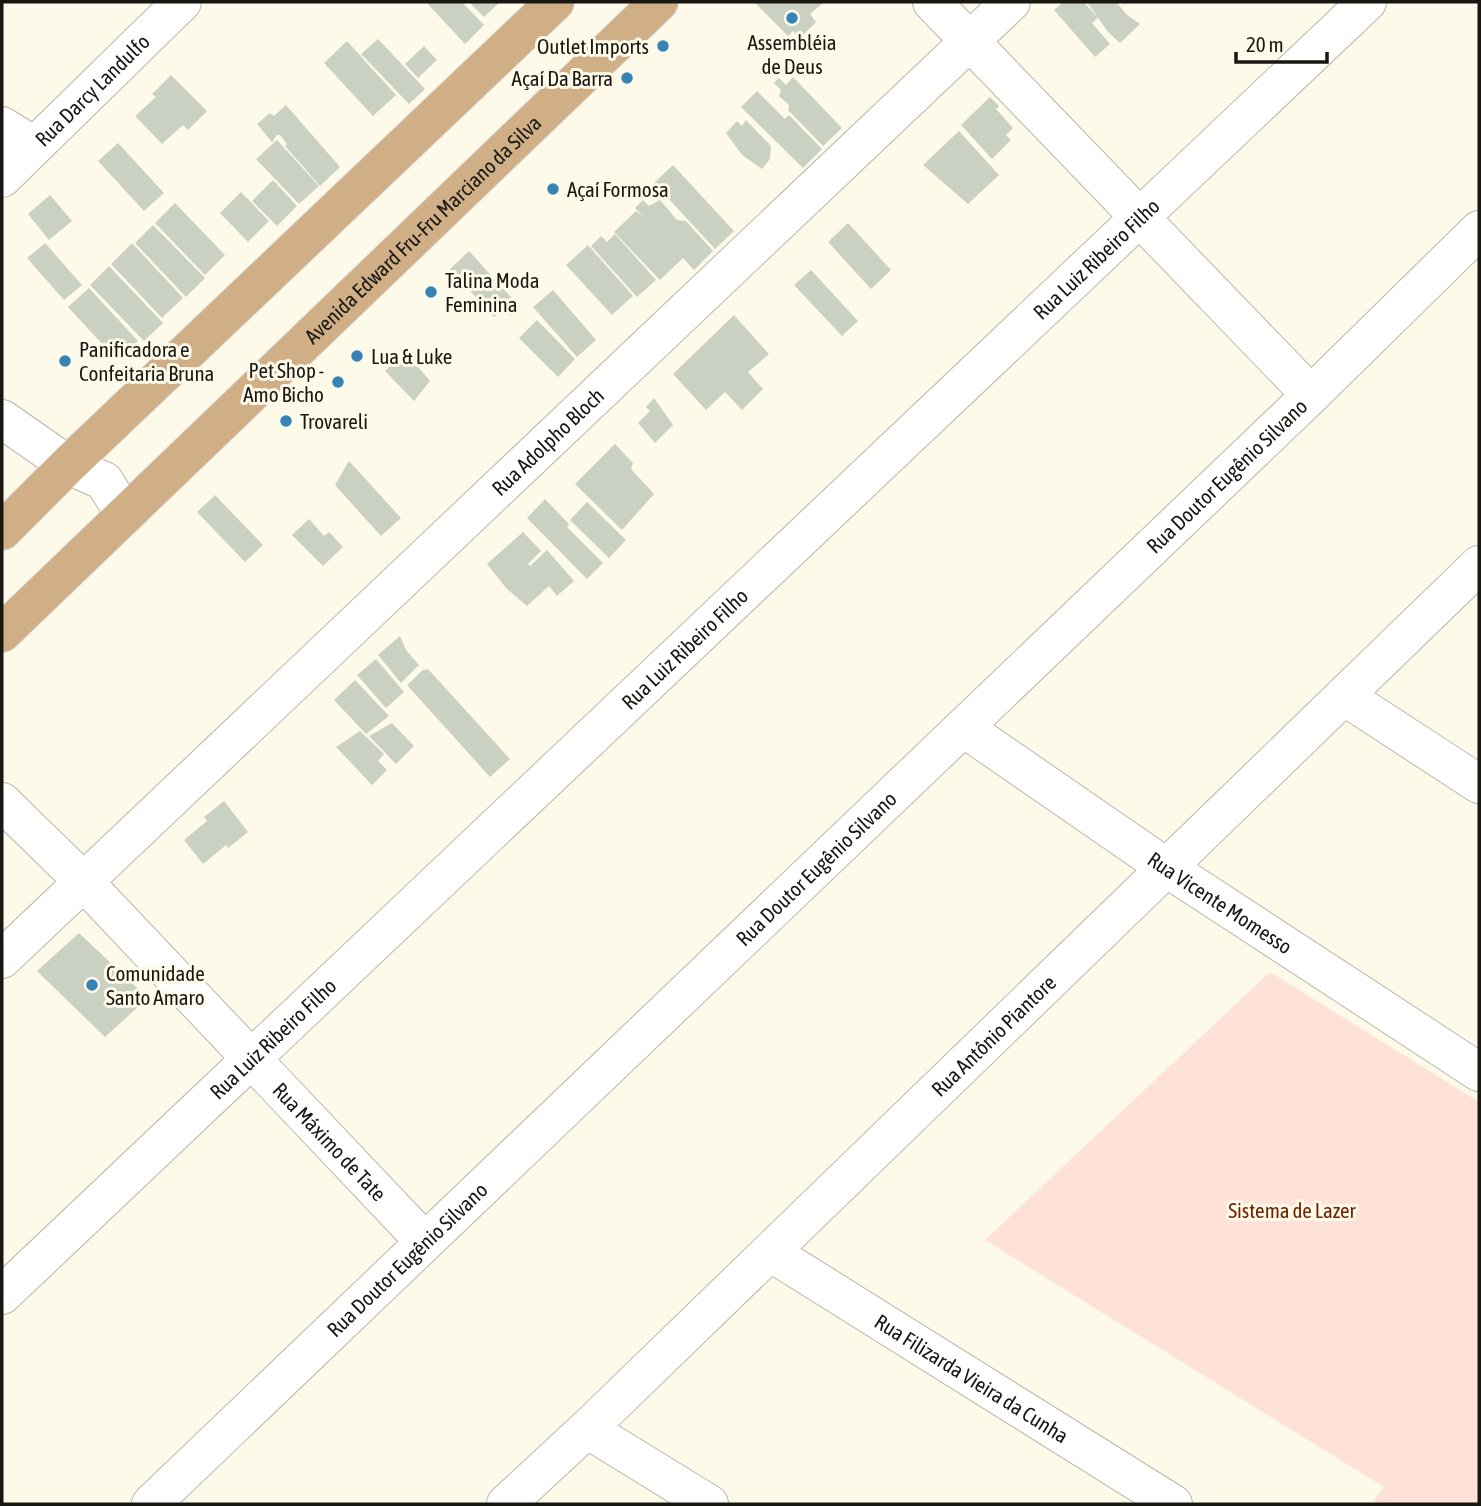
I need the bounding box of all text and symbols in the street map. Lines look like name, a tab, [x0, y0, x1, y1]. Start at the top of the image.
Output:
marker: Assembléia de Deus	[784, 10, 800, 26]
scale bar	[1236, 21, 1327, 65]
street label: Rua Darcy Landulfo	[30, 29, 154, 151]
place label: Assembléia de Deus	[747, 30, 837, 78]
text: 20 m	[1246, 32, 1284, 56]
place label: Outlet Imports	[537, 34, 649, 58]
marker: Outlet Imports	[655, 38, 671, 54]
place label: Açaí Da Barra	[512, 66, 613, 90]
marker: Açaí Da Barra	[619, 70, 635, 86]
street label: Avenida Edward Fru-Fru Marciano da Silva	[299, 110, 546, 348]
place label: Açaí Formosa	[567, 177, 669, 201]
marker: Açaí Formosa	[545, 181, 561, 197]
street label: Rua Luiz Ribeiro Filho	[1028, 193, 1164, 324]
place label: Talina Moda Feminina	[445, 268, 539, 316]
marker: Talina Moda Feminina	[423, 284, 439, 300]
place label: Panificadora e Confeitaria Bruna	[79, 337, 214, 385]
place label: Lua & Luke	[371, 344, 452, 368]
marker: Lua & Luke	[349, 348, 365, 364]
marker: Panificadora e Confeitaria Bruna	[57, 353, 73, 369]
place label: Pet Shop - Amo Bicho	[243, 358, 324, 406]
marker: Pet Shop - Amo Bicho	[330, 374, 346, 390]
street label: Rua Adolpho Bloch	[487, 383, 609, 500]
street label: Rua Doutor Eugênio Silvano	[1142, 394, 1312, 558]
place label: Trovareli	[300, 409, 368, 433]
marker: Trovareli	[278, 413, 294, 429]
street label: Rua Luiz Ribeiro Filho	[616, 583, 752, 714]
street label: Rua Doutor Eugênio Silvano	[731, 786, 901, 950]
street label: Rua Vicente Momesso	[1143, 847, 1297, 959]
place label: Comunidade Santo Amaro	[106, 961, 205, 1009]
street label: Rua Antônio Piantore	[926, 970, 1060, 1101]
street label: Rua Luiz Ribeiro Filho	[205, 973, 341, 1104]
marker: Comunidade Santo Amaro	[84, 977, 100, 993]
street label: Rua Máximo de Tate	[268, 1077, 391, 1206]
street label: Rua Doutor Eugênio Silvano	[322, 1177, 492, 1341]
park label: Sistema de Lazer	[1228, 1198, 1357, 1222]
street label: Rua Filizarda Vieira da Cunha	[871, 1309, 1073, 1448]

